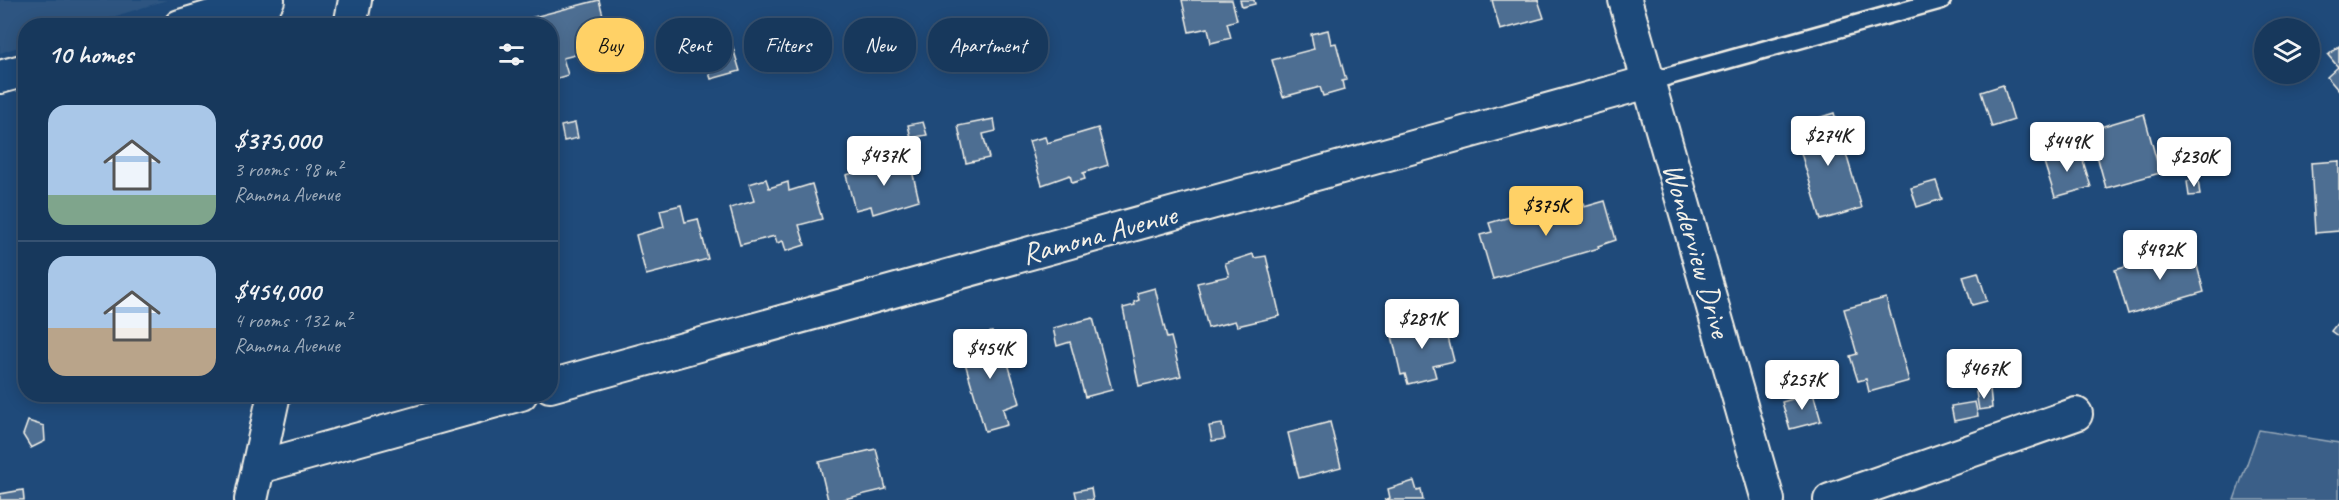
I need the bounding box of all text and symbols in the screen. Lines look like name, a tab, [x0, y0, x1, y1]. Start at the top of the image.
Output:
chip: Buy	[576, 18, 644, 72]
chip: Rent	[656, 18, 732, 72]
chip: Filters	[744, 18, 832, 72]
chip: New	[844, 18, 916, 72]
chip: Apartment	[928, 18, 1048, 72]
map controls	[2254, 18, 2320, 84]
button: layers	[2254, 18, 2320, 84]
text: 10 homes	[48, 38, 133, 71]
icon: filters	[495, 38, 528, 71]
pin: $274K	[1786, 116, 1870, 167]
pin: $449K	[2025, 122, 2109, 173]
text: $274K	[1805, 123, 1851, 148]
text: $375,000	[234, 124, 321, 157]
icon: home	[96, 129, 168, 201]
text: $449K	[2044, 129, 2090, 154]
pin: $437K	[842, 136, 926, 187]
pin: $230K	[2152, 137, 2236, 188]
text: $437K	[861, 143, 907, 168]
text: $230K	[2171, 144, 2217, 169]
text: 3 rooms · 98 m²	[234, 157, 342, 182]
street label: Wonderview Drive	[1654, 158, 1741, 344]
text: Ramona Avenue	[234, 182, 340, 207]
pin: $375K	[1504, 186, 1588, 237]
text: $375K	[1523, 193, 1569, 218]
street label: Ramona Avenue	[1018, 195, 1183, 273]
pin: $492K	[2118, 230, 2202, 281]
text: $492K	[2137, 237, 2183, 262]
text: $454,000	[234, 275, 321, 308]
icon: home	[96, 280, 168, 352]
pin: $281K	[1380, 299, 1464, 350]
text: $281K	[1399, 306, 1445, 331]
text: 4 rooms · 132 m²	[234, 308, 351, 333]
pin: $454K	[948, 329, 1032, 380]
text: Ramona Avenue	[234, 333, 340, 358]
text: $454K	[967, 336, 1013, 361]
pin: $467K	[1942, 349, 2026, 400]
text: $467K	[1961, 356, 2007, 381]
pin: $257K	[1760, 360, 1844, 411]
text: $257K	[1779, 367, 1825, 392]

